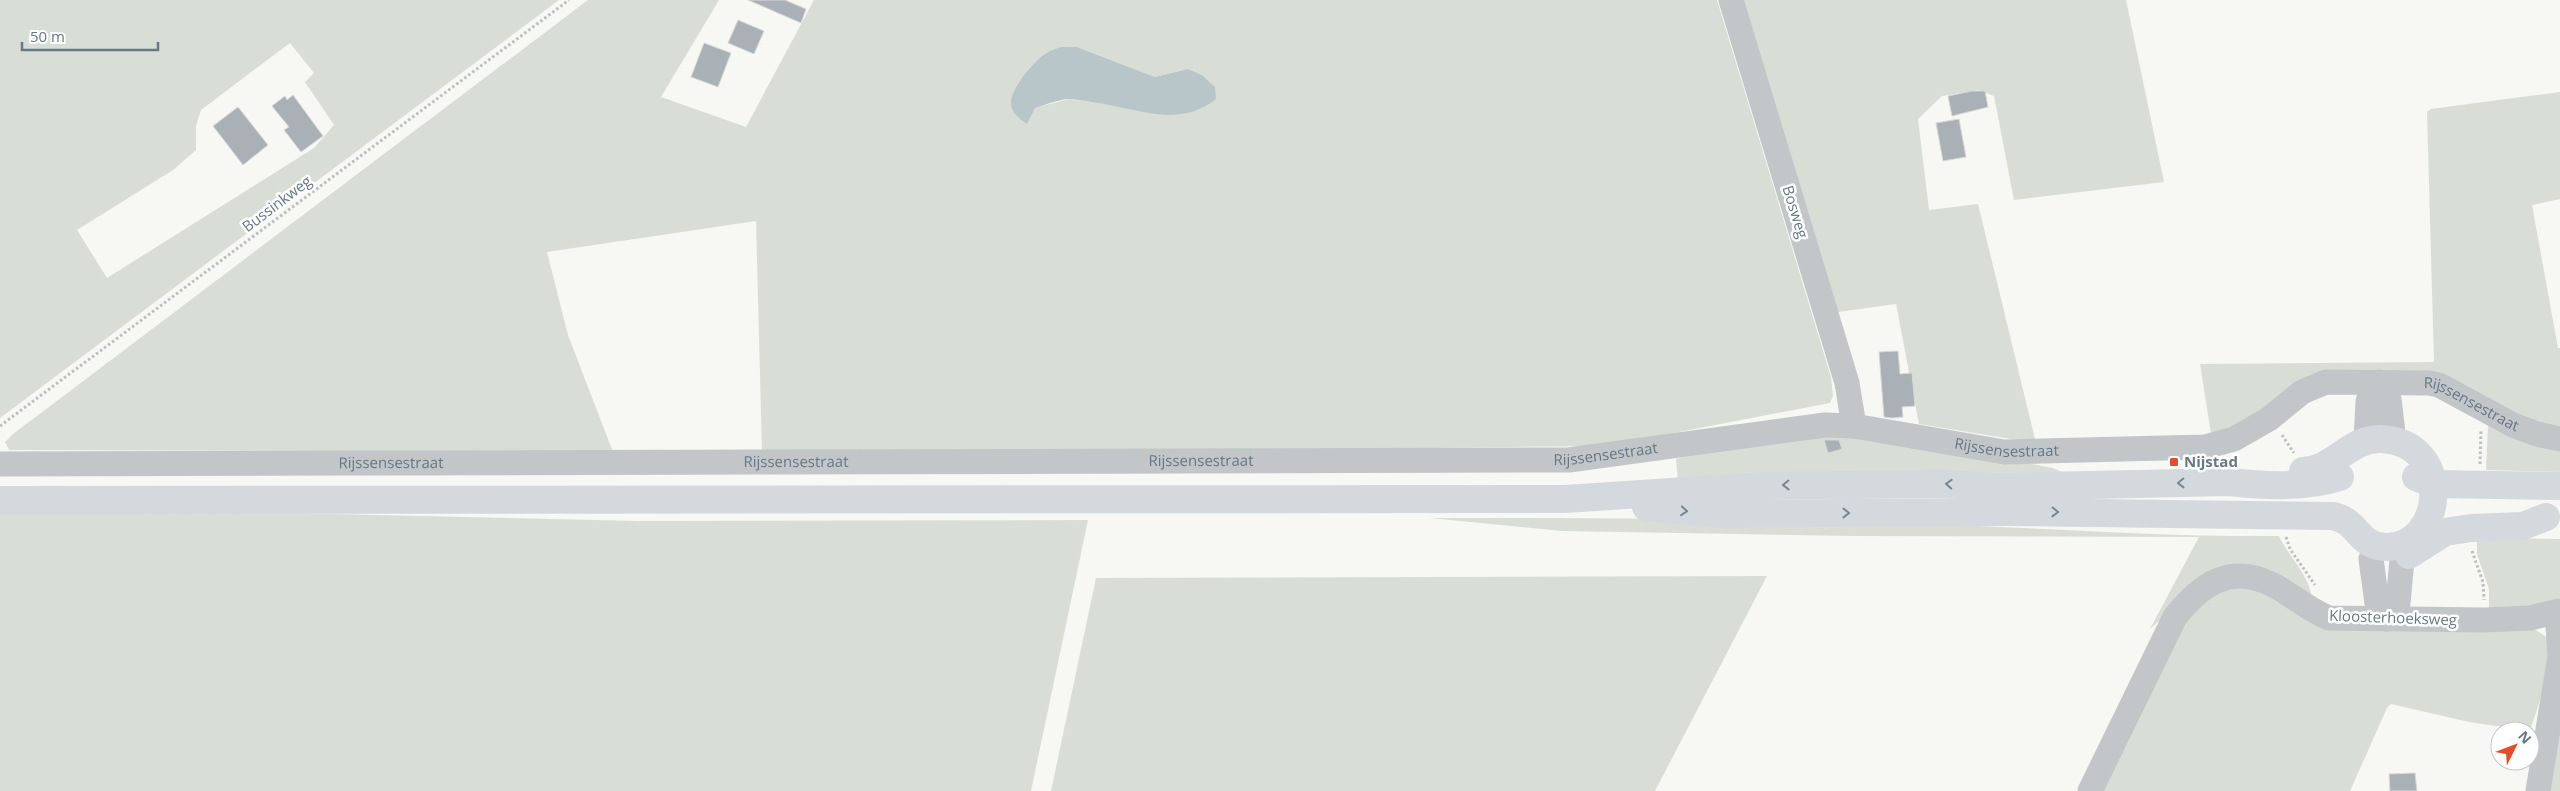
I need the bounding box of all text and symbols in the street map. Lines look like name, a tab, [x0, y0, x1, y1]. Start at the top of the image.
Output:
scale bar	[22, 20, 159, 52]
text: 50 m	[30, 26, 65, 46]
street label: Bussinkweg	[238, 170, 315, 236]
street label: Bosweg	[1778, 183, 1813, 240]
street label: Rijssensestraat	[2424, 372, 2522, 435]
street label: Rijssensestraat	[1953, 433, 2059, 461]
street label: Rijssensestraat	[1553, 437, 1659, 469]
street label: Rijssensestraat	[1148, 450, 1254, 470]
street label: Rijssensestraat	[743, 451, 849, 471]
place label: Nijstad	[2184, 451, 2238, 471]
street label: Rijssensestraat	[338, 452, 444, 472]
marker: Nijstad	[2168, 456, 2180, 468]
one-way arrow	[2176, 478, 2184, 488]
one-way arrow	[1944, 479, 1952, 490]
one-way arrow	[1782, 480, 1790, 490]
one-way arrow	[1680, 505, 1688, 516]
one-way arrow	[2051, 507, 2059, 517]
one-way arrow	[1842, 508, 1850, 518]
street label: Kloosterhoeksweg	[2329, 605, 2457, 629]
north arrow	[2490, 721, 2540, 771]
text: N	[2514, 726, 2536, 748]

